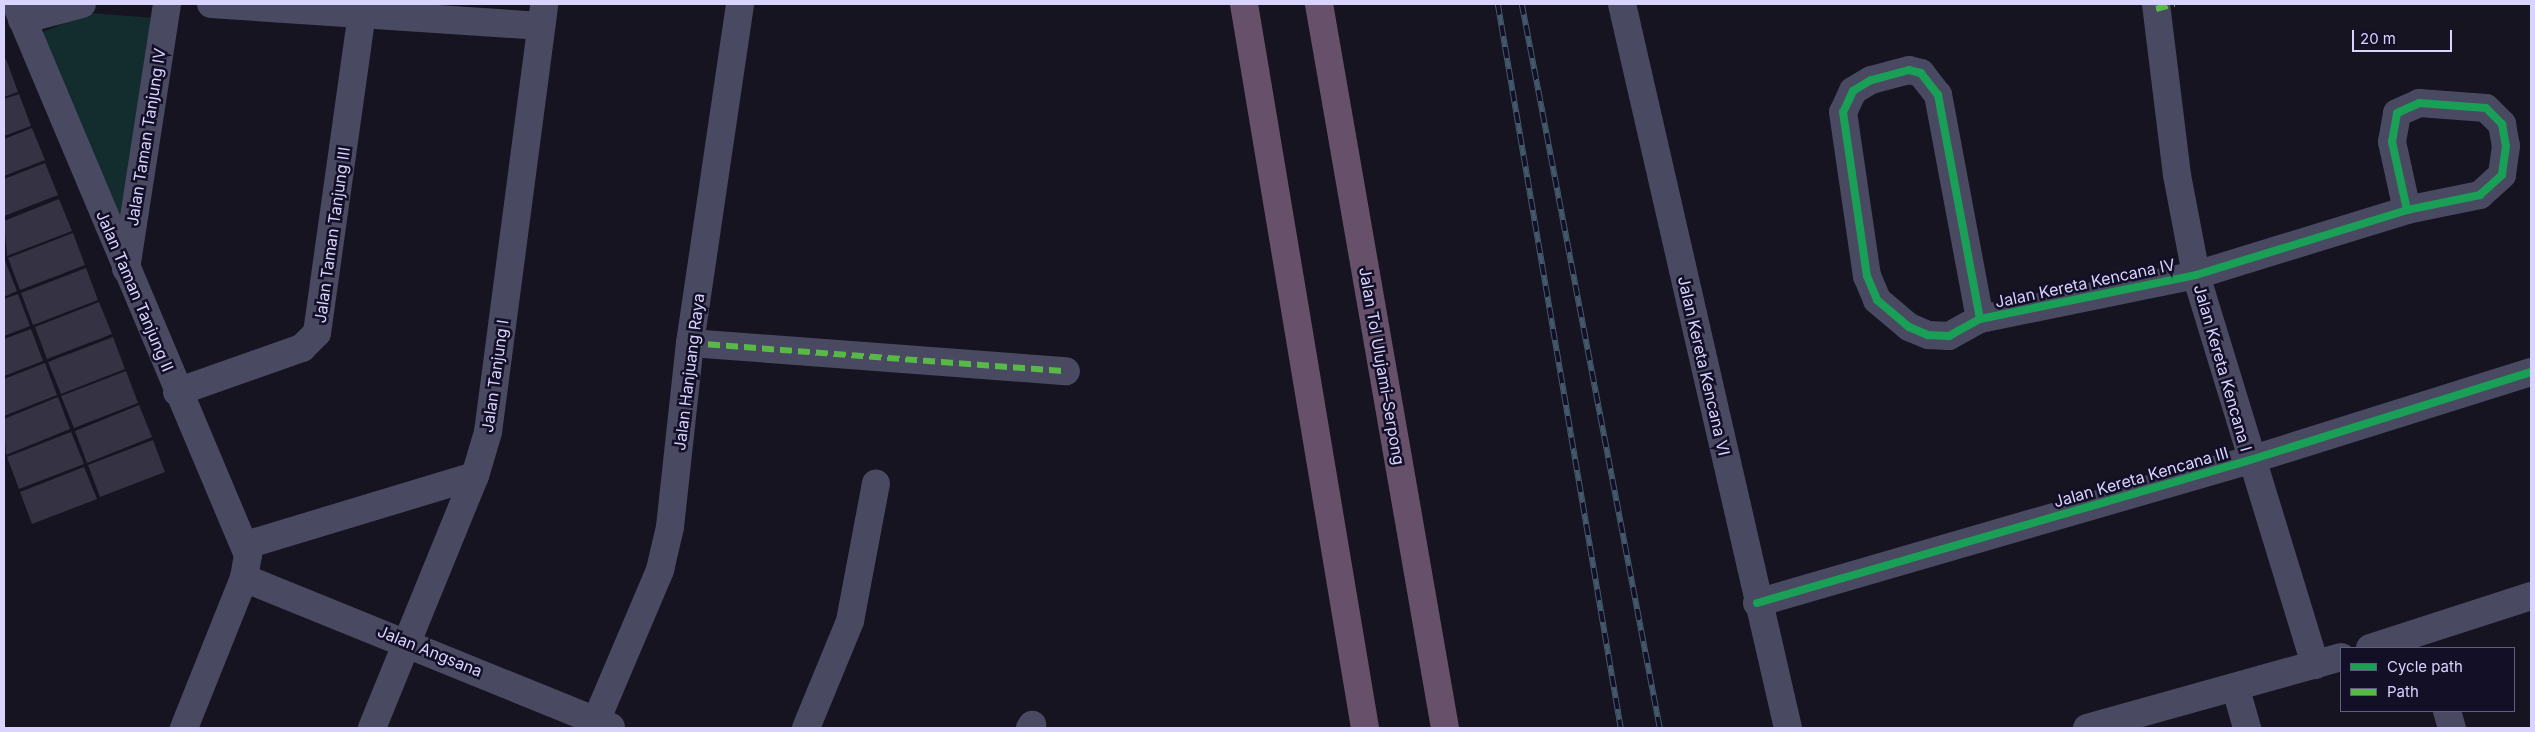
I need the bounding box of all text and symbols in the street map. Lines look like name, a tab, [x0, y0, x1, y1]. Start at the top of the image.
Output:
scale bar	[2355, 20, 2455, 52]
text: 20 m	[2360, 29, 2396, 48]
street label: Jalan Taman Tanjung IV	[122, 47, 170, 227]
street label: Jalan Taman Tanjung III	[310, 146, 354, 324]
street label: Jalan Taman Tanjung II	[92, 207, 178, 375]
street label: Jalan Kereta Kencana IV	[1993, 255, 2177, 311]
street label: Jalan Tol Ulujami–Serpong	[1355, 266, 1409, 466]
street label: Jalan Kereta Kencana VI	[1674, 274, 1734, 458]
street label: Jalan Kereta Kencana I	[2190, 282, 2256, 454]
street label: Jalan Hanjuang Raya	[670, 292, 708, 452]
street label: Jalan Tanjung I	[478, 318, 512, 434]
street label: Jalan Kereta Kencana III	[2051, 443, 2231, 511]
street label: Jalan Angsana	[375, 621, 485, 681]
legend	[2340, 647, 2515, 712]
text: Cycle path	[2387, 657, 2463, 676]
text: Path	[2387, 682, 2419, 701]

